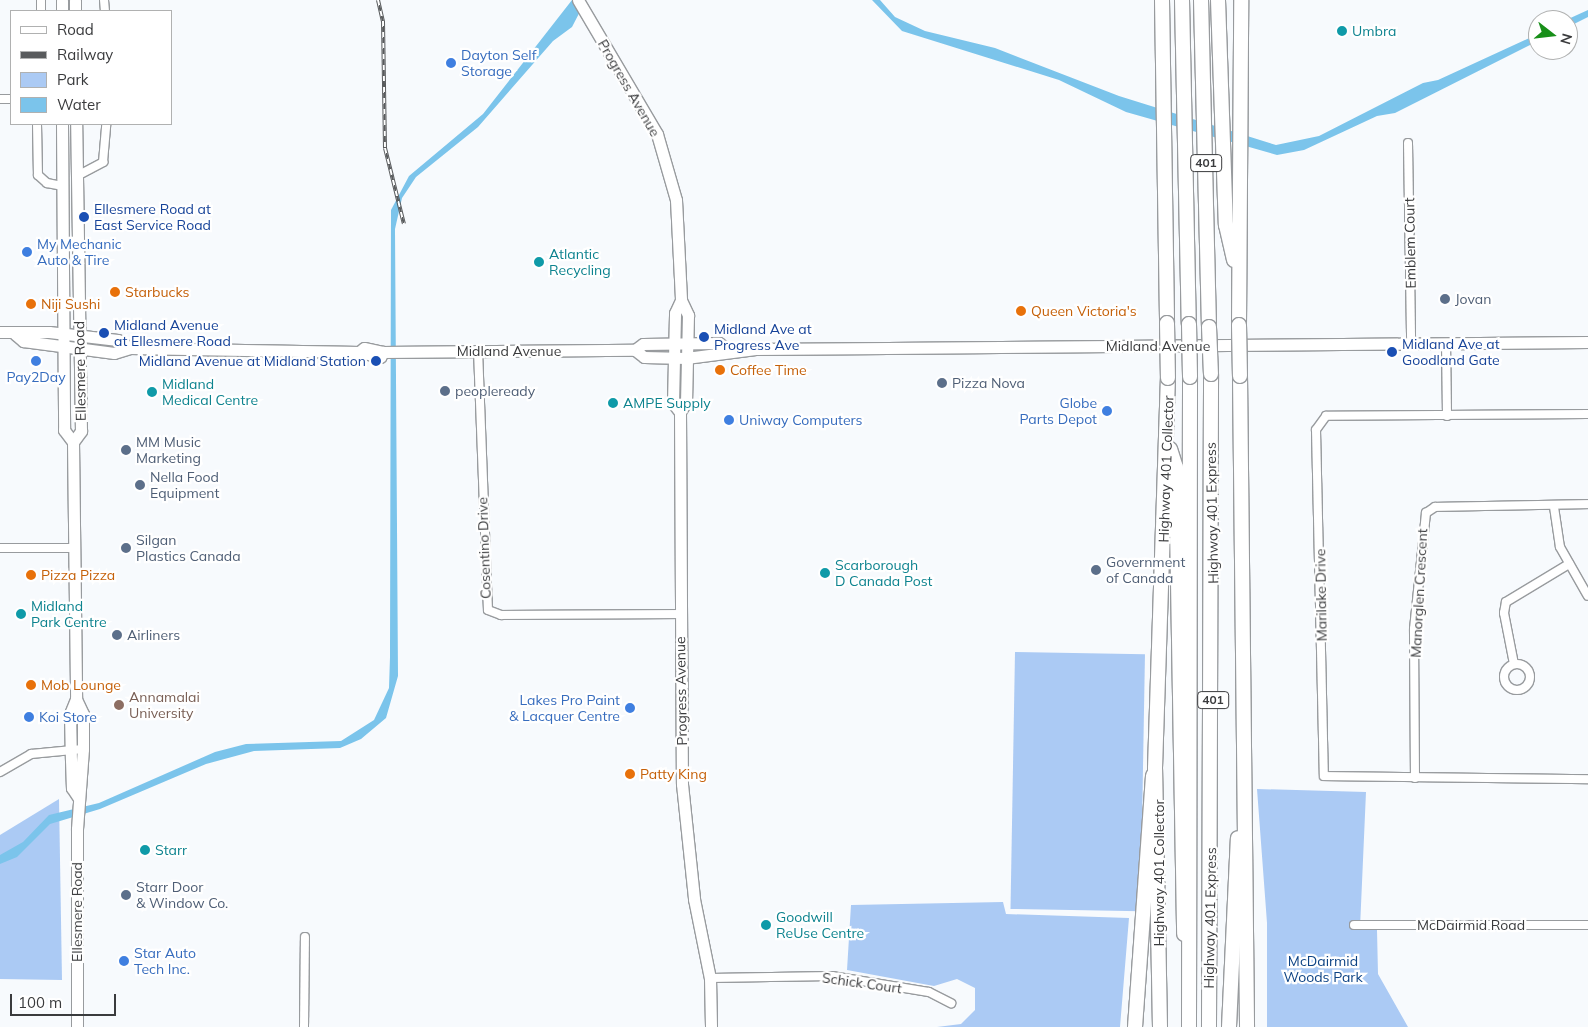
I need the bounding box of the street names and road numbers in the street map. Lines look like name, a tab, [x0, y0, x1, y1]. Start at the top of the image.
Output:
street label: Progress Avenue	[594, 36, 664, 140]
road number: 401	[1190, 154, 1222, 172]
street label: Emblem Court	[1401, 197, 1419, 289]
street label: Ellesmere Road	[71, 321, 89, 421]
street label: Midland Avenue	[1106, 338, 1210, 354]
street label: Midland Avenue	[457, 343, 561, 359]
street label: Highway 401 Collector	[1155, 395, 1177, 543]
street label: Highway 401 Express	[1202, 442, 1222, 584]
street label: Cosentino Drive	[474, 497, 494, 599]
street label: Manorglen Crescent	[1407, 528, 1431, 658]
street label: Marilake Drive	[1312, 549, 1330, 641]
street label: Progress Avenue	[672, 636, 690, 746]
road number: 401	[1197, 690, 1229, 710]
street label: Highway 401 Collector	[1151, 799, 1167, 947]
street label: Highway 401 Express	[1200, 847, 1220, 989]
street label: Ellesmere Road	[69, 862, 85, 962]
street label: McDairmid Road	[1417, 917, 1525, 933]
street label: Schick Court	[821, 969, 903, 997]

